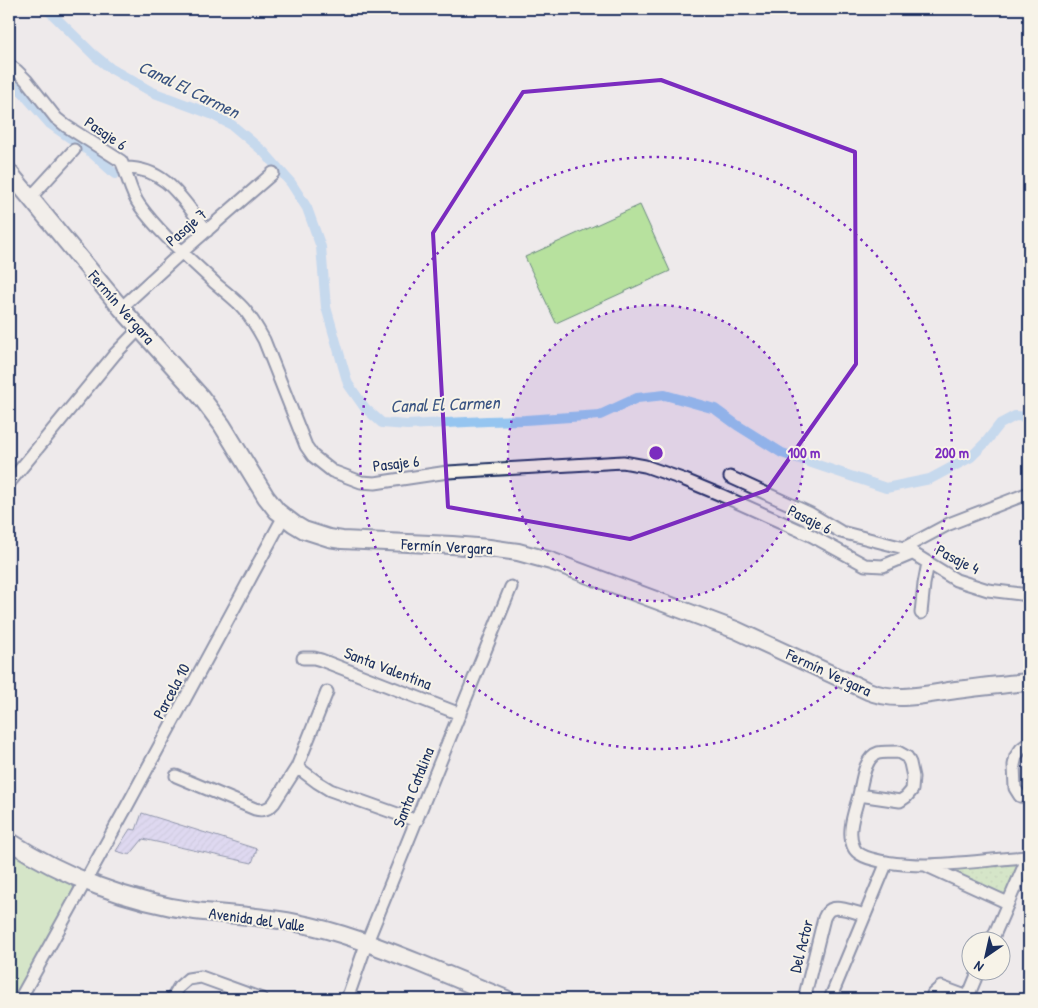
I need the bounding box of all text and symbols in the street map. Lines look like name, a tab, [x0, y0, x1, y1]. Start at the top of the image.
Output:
water label: Canal El Carmen	[134, 54, 245, 125]
street label: Pasaje 6	[81, 111, 131, 155]
street label: Pasaje 7	[161, 203, 211, 251]
street label: Fermín Vergara	[83, 265, 160, 349]
water label: Canal El Carmen	[390, 390, 502, 418]
text: 100 m	[788, 442, 820, 463]
text: 200 m	[935, 442, 969, 463]
centre of rings	[647, 444, 665, 462]
street label: Pasaje 6	[372, 449, 420, 477]
street label: Pasaje 6	[784, 499, 836, 539]
street label: Fermín Vergara	[400, 533, 493, 559]
street label: Pasaje 4	[932, 539, 984, 579]
street label: Santa Valentina	[341, 641, 435, 695]
street label: Fermín Vergara	[782, 642, 875, 701]
street label: Parcela 10	[147, 659, 195, 723]
street label: Santa Catalina	[387, 744, 439, 830]
street label: Avenida del Valle	[208, 901, 307, 937]
street label: Del Actor	[784, 917, 818, 975]
north arrow	[960, 930, 1010, 980]
text: N	[970, 957, 987, 977]

